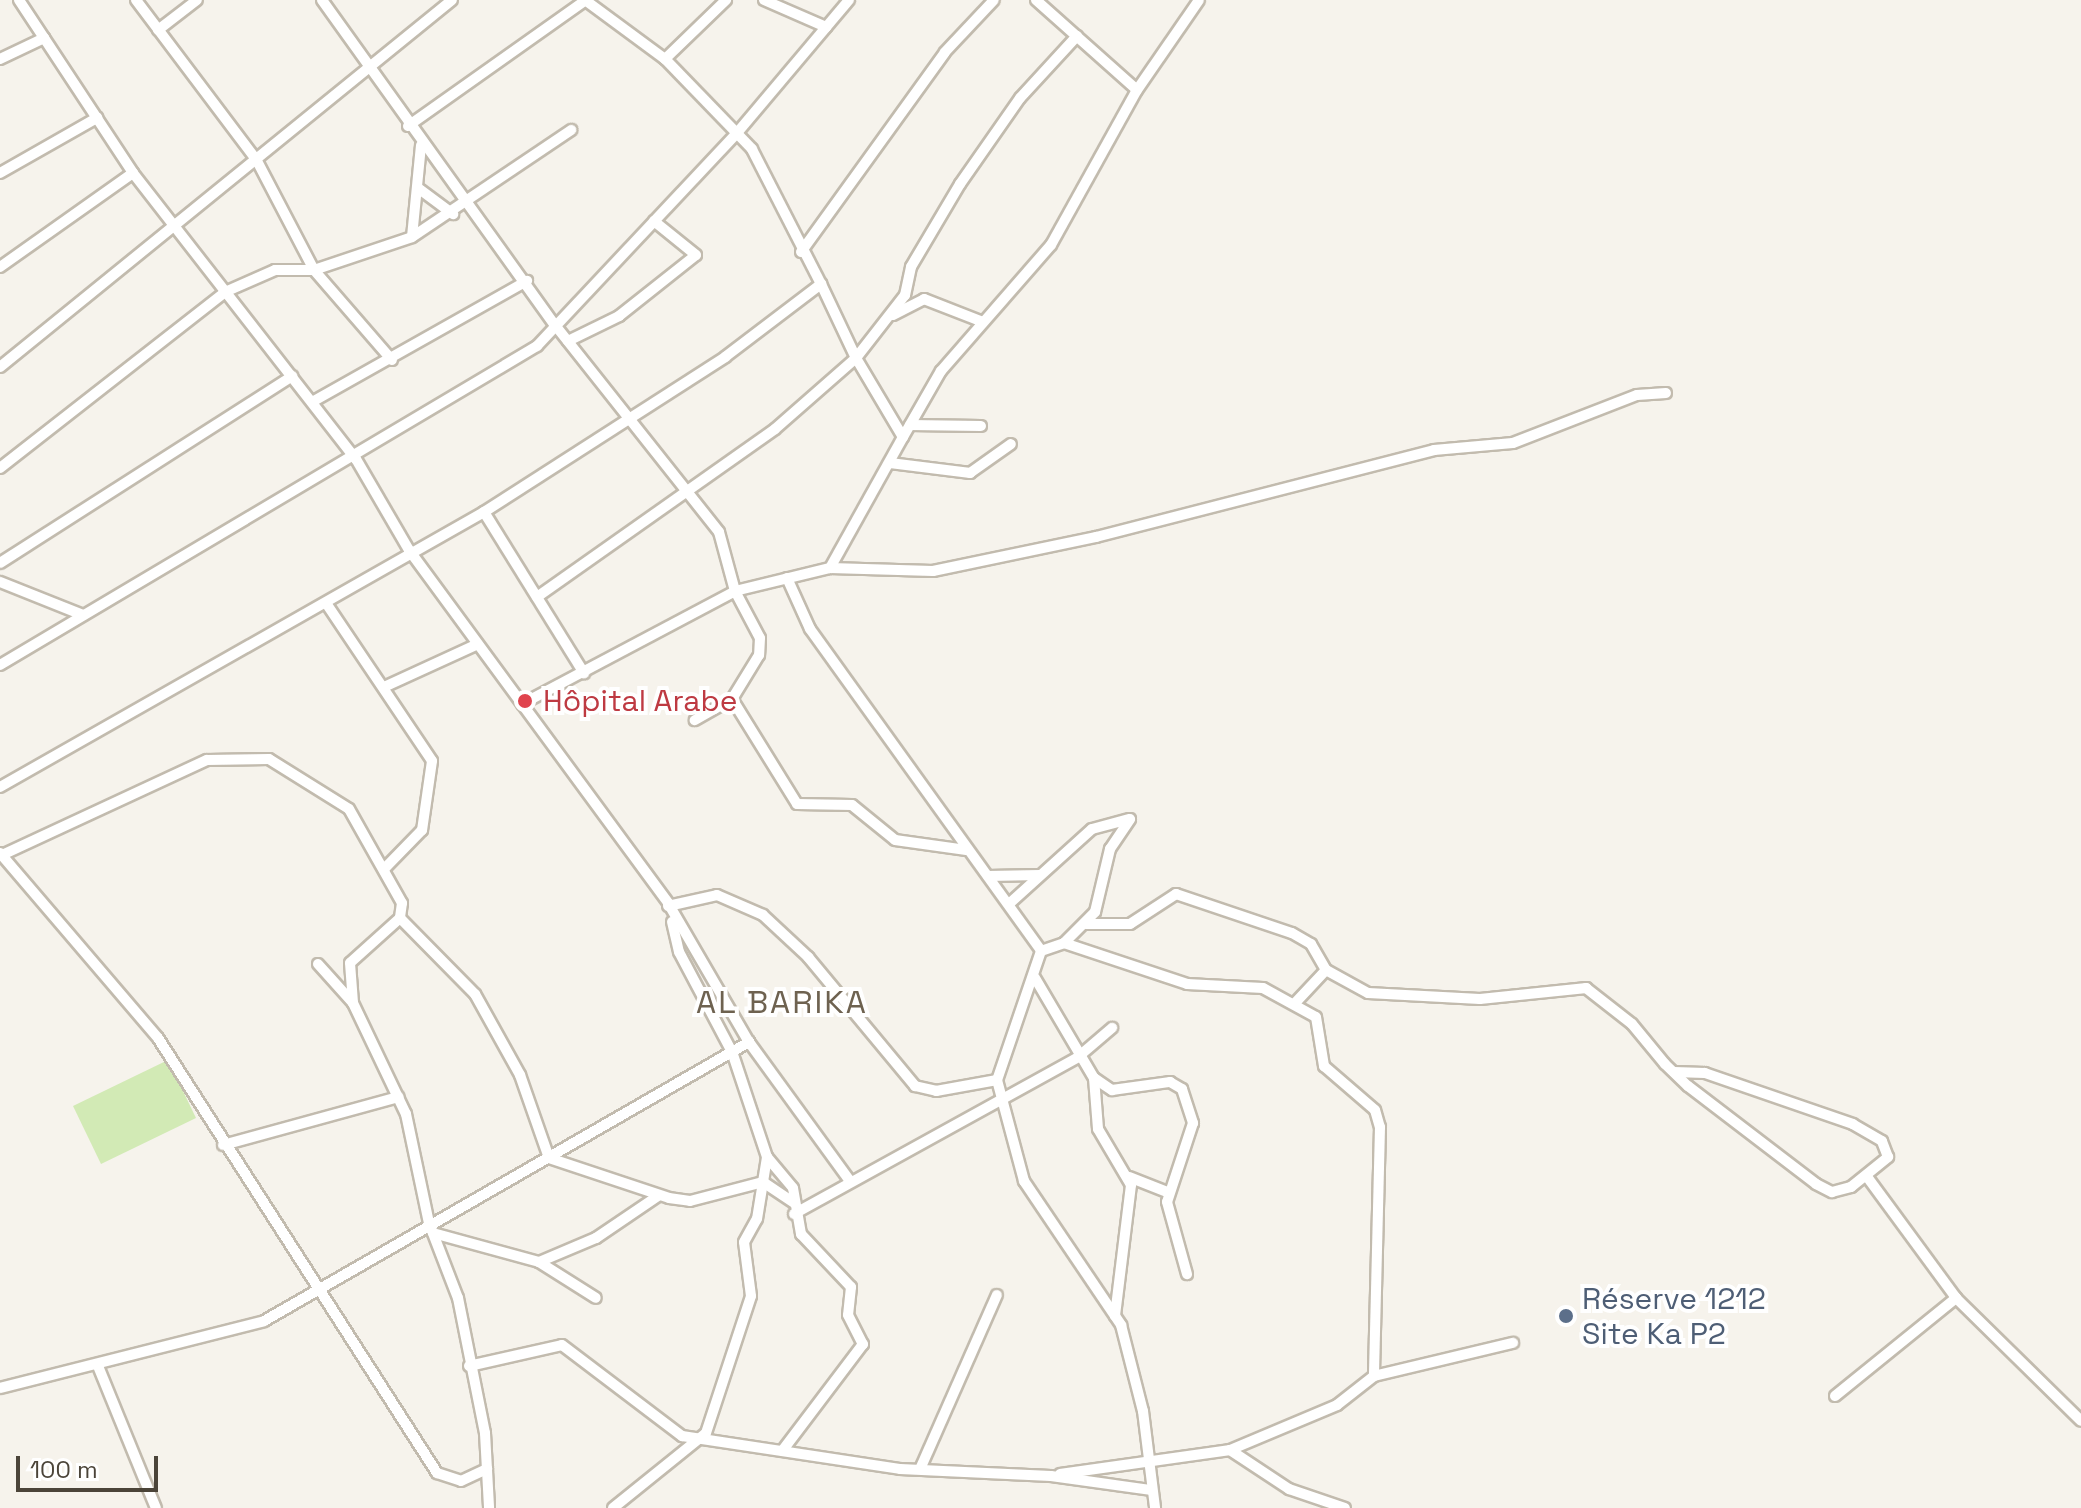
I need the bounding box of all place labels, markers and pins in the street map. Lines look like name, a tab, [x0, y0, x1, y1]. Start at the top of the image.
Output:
place label: Hôpital Arabe	[543, 683, 738, 719]
marker: Hôpital Arabe	[514, 690, 536, 712]
place label: Réserve 1212 Site Ka P2	[1582, 1281, 1766, 1352]
marker: Réserve 1212 Site Ka P2	[1557, 1307, 1575, 1325]

